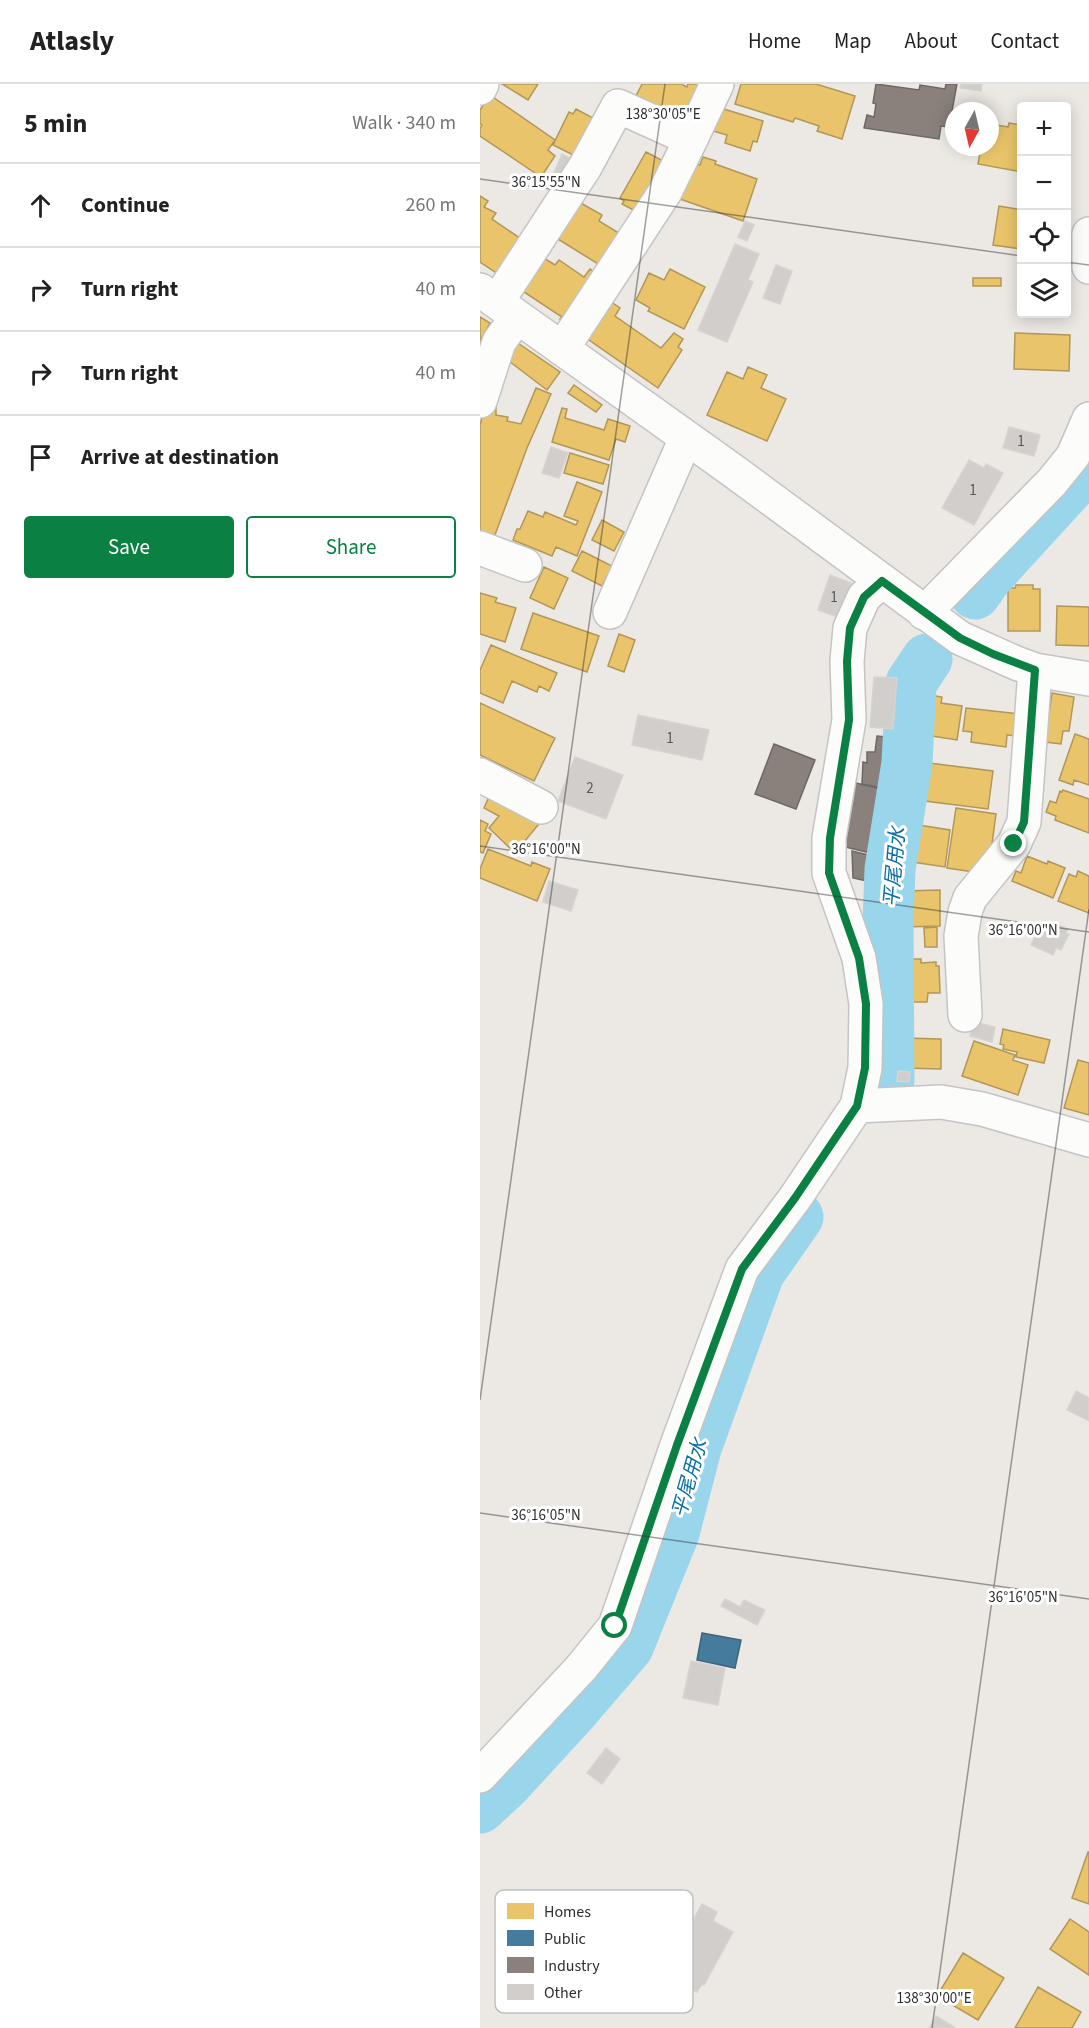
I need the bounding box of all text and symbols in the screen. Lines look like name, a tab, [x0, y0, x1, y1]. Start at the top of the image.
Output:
text: Atlasly	[30, 21, 114, 61]
text: Home	[748, 26, 801, 56]
text: Map	[834, 26, 872, 56]
text: About	[905, 26, 957, 56]
text: Contact	[990, 26, 1059, 56]
north arrow	[945, 102, 999, 156]
map controls	[1017, 102, 1071, 318]
button: +	[1017, 102, 1071, 156]
text: 138°30'05"E	[625, 104, 701, 125]
text: 5 min	[24, 105, 87, 142]
text: Walk · 340 m	[352, 109, 456, 137]
button: −	[1017, 156, 1071, 210]
text: 36°15'55"N	[511, 172, 581, 193]
icon: ahead	[24, 189, 57, 222]
text: Continue	[81, 189, 170, 221]
text: 260 m	[406, 191, 456, 219]
button: locate	[1017, 210, 1071, 264]
button: layers	[1017, 264, 1071, 318]
icon: right	[24, 273, 57, 306]
text: Turn right	[81, 273, 178, 305]
text: 40 m	[416, 275, 456, 303]
icon: right	[24, 357, 57, 390]
text: Turn right	[81, 357, 178, 389]
text: 40 m	[416, 359, 456, 387]
house number: 1	[1017, 431, 1025, 452]
icon: arrive	[24, 441, 57, 474]
text: Arrive at destination	[81, 441, 279, 473]
house number: 1	[969, 480, 977, 501]
button: Save	[24, 516, 234, 578]
button: Share	[246, 516, 456, 578]
house number: 1	[830, 587, 838, 608]
house number: 1	[666, 728, 674, 749]
house number: 2	[586, 778, 594, 799]
water label: 平尾用水	[878, 824, 913, 908]
route end	[1000, 830, 1026, 856]
text: 36°16'00"N	[511, 839, 581, 860]
text: 36°16'00"N	[988, 920, 1058, 941]
water label: 平尾用水	[665, 1434, 715, 1521]
text: 36°16'05"N	[511, 1505, 581, 1526]
text: 36°16'05"N	[988, 1587, 1058, 1608]
route start	[601, 1612, 627, 1638]
legend	[495, 1890, 693, 2013]
text: Homes	[544, 1901, 591, 1923]
text: Public	[544, 1928, 586, 1950]
text: Industry	[544, 1955, 600, 1977]
text: Other	[544, 1982, 583, 2004]
text: 138°30'00"E	[896, 1988, 972, 2009]

